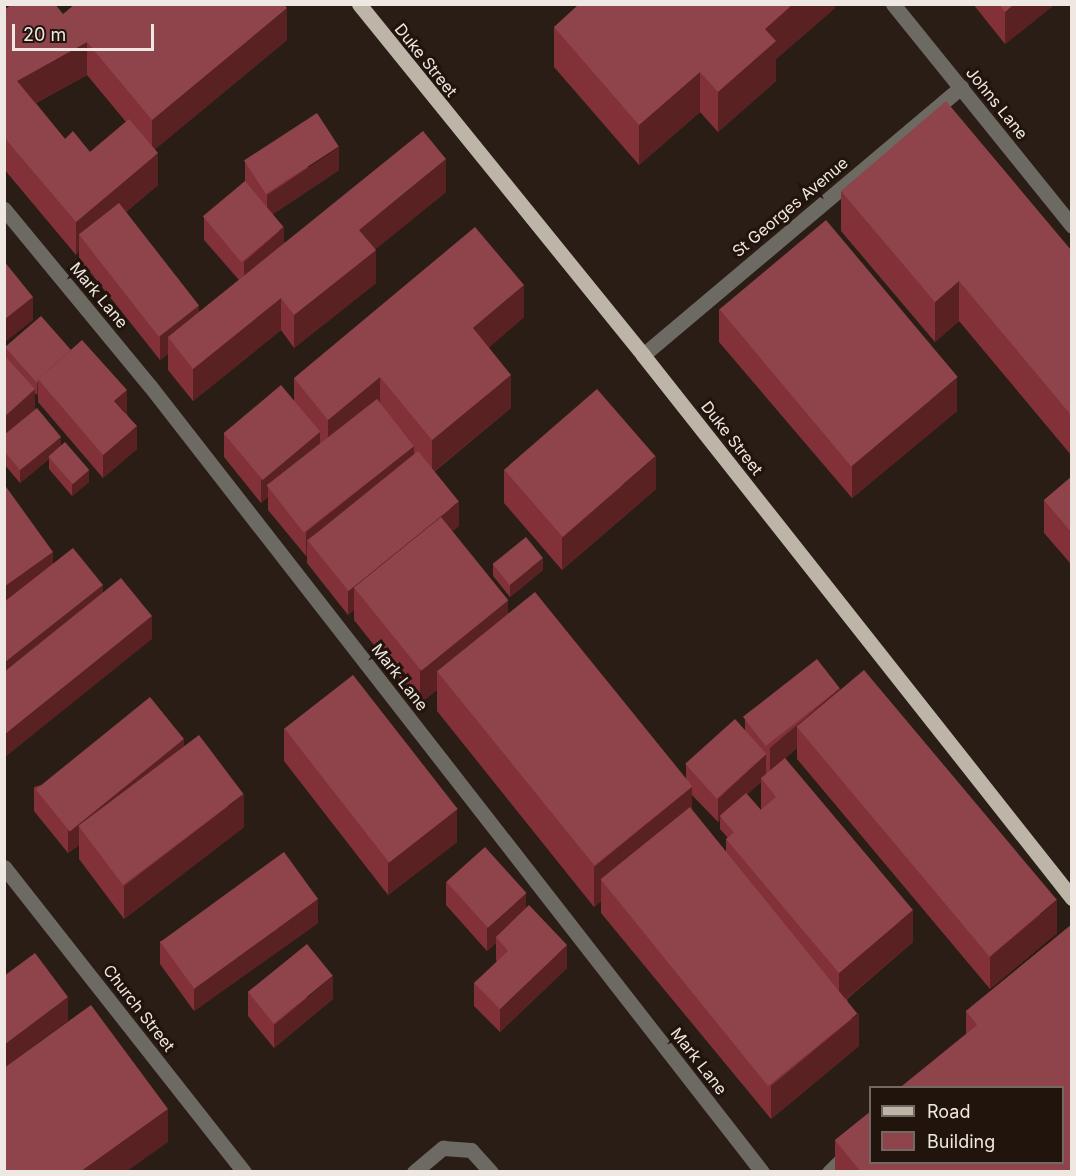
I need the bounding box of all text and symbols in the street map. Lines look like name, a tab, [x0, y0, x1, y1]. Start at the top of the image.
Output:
scale bar	[15, 12, 158, 50]
street label: Duke Street	[391, 20, 461, 100]
text: 20 m	[23, 24, 66, 45]
street label: Johns Lane	[962, 63, 1032, 143]
street label: St Georges Avenue	[728, 153, 852, 261]
street label: Mark Lane	[66, 258, 132, 332]
street label: Duke Street	[697, 397, 767, 479]
street label: Mark Lane	[368, 640, 432, 714]
street label: Church Street	[99, 961, 179, 1055]
street label: Mark Lane	[667, 1024, 731, 1098]
legend	[869, 1086, 1064, 1164]
text: Road	[927, 1101, 970, 1122]
text: Building	[927, 1131, 995, 1152]

